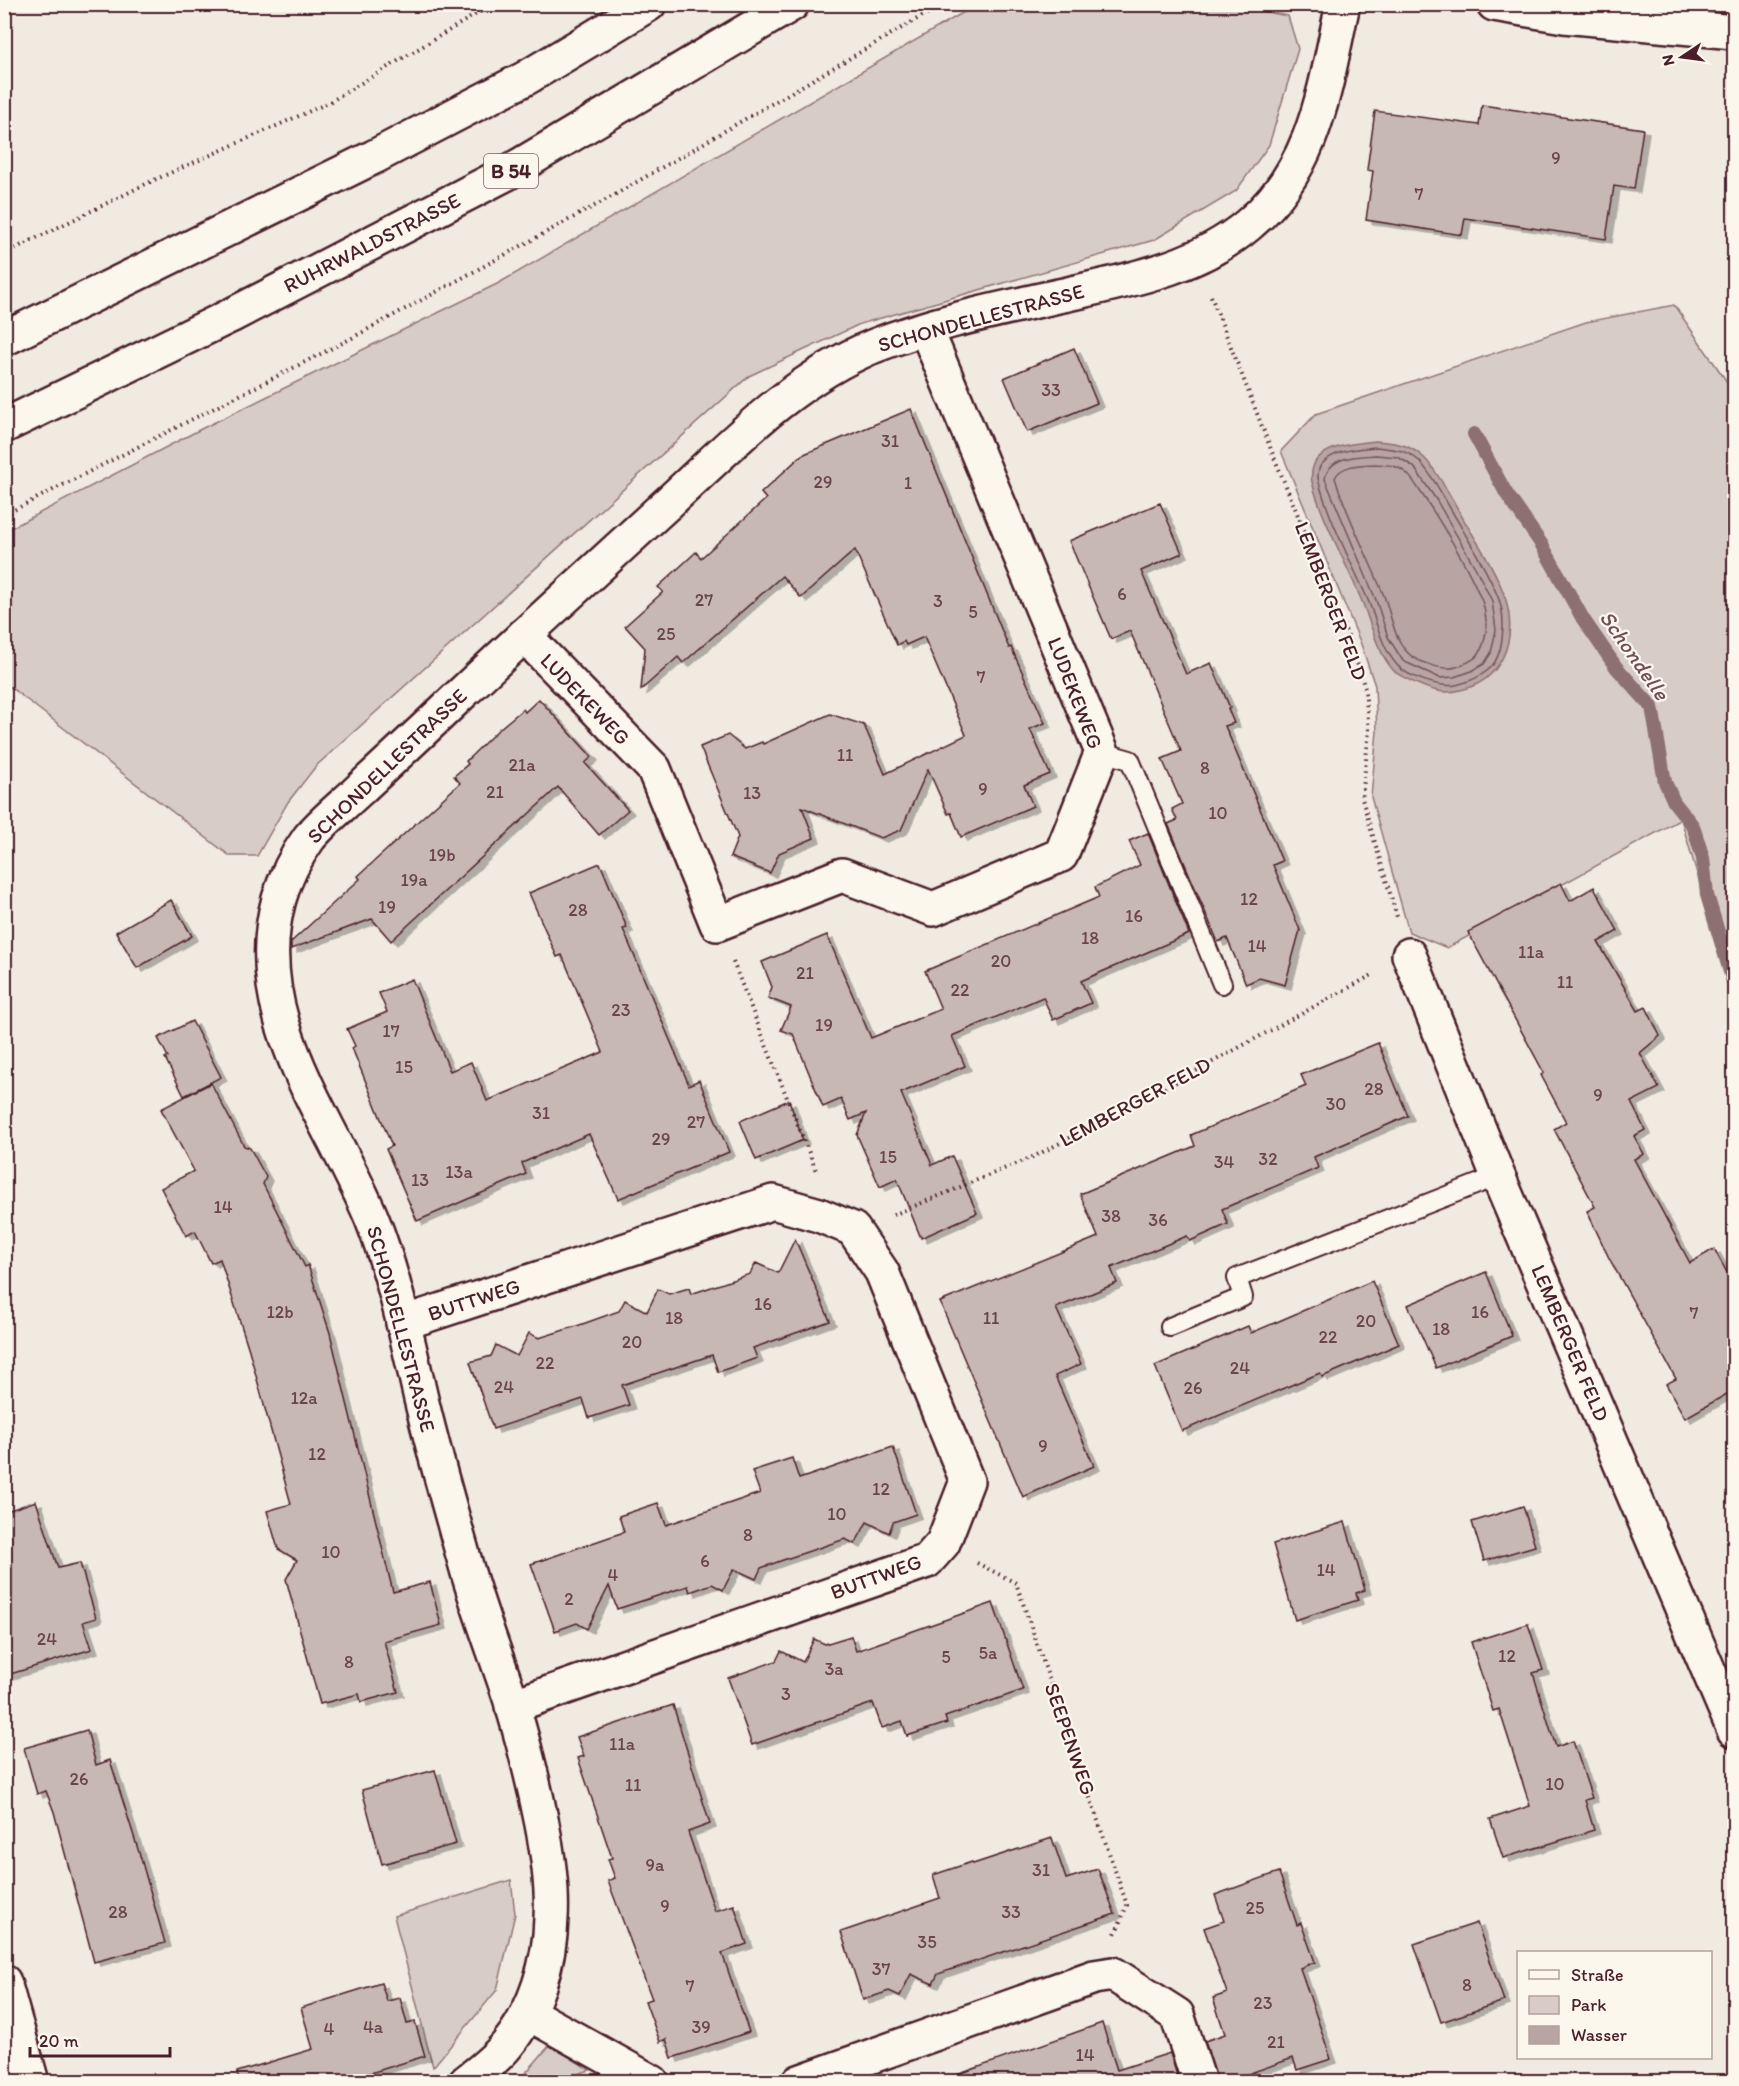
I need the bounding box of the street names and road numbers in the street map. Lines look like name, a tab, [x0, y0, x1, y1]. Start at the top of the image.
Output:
road number: B 54	[484, 154, 538, 188]
street label: RUHRWALDSTRASSE	[279, 187, 464, 298]
street label: SCHONDELLESTRASSE	[875, 278, 1087, 357]
street label: LEMBERGER FELD	[1290, 518, 1373, 684]
street label: LUDEKEWEG	[1043, 633, 1108, 752]
street label: LUDEKEWEG	[535, 647, 635, 750]
street label: SCHONDELLESTRASSE	[302, 683, 472, 848]
street label: LEMBERGER FELD	[1055, 1051, 1215, 1152]
street label: SCHONDELLESTRASSE	[362, 1223, 441, 1435]
street label: LEMBERGER FELD	[1526, 1261, 1615, 1425]
street label: BUTTWEG	[425, 1273, 523, 1326]
street label: BUTTWEG	[827, 1548, 925, 1605]
street label: SEEPENWEG	[1040, 1679, 1101, 1798]

